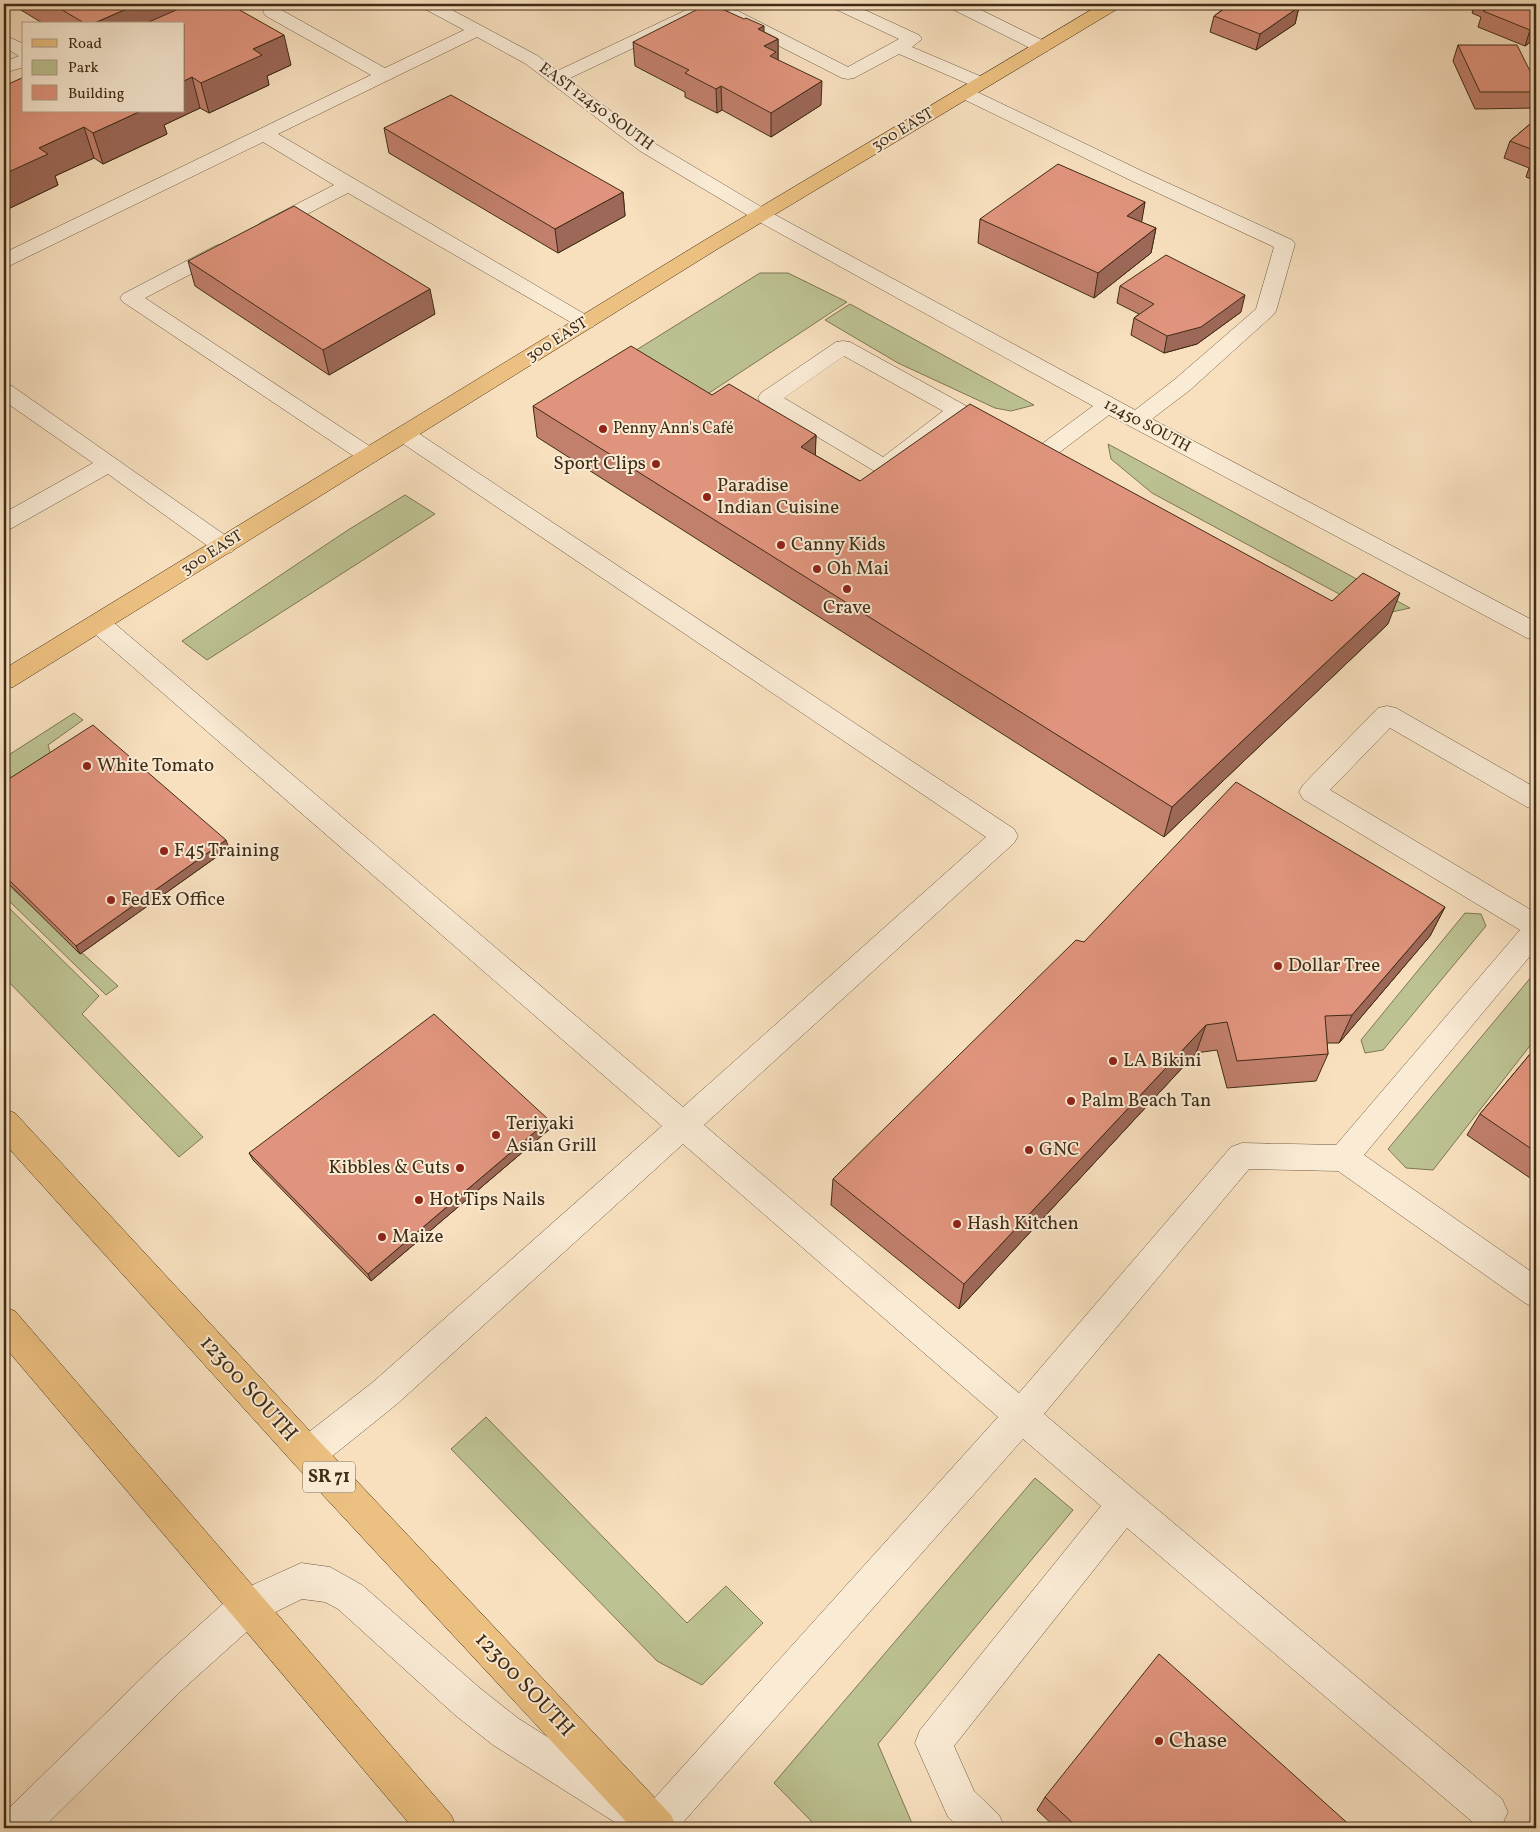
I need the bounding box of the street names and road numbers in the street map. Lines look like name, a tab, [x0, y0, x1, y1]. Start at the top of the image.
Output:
street label: EAST 12450 SOUTH	[534, 58, 658, 156]
street label: 300 EAST	[868, 103, 938, 157]
street label: 300 EAST	[522, 312, 592, 368]
street label: 12450 SOUTH	[1099, 394, 1195, 458]
street label: 300 EAST	[177, 525, 247, 581]
street label: 12300 SOUTH	[192, 1329, 304, 1449]
road number: SR 71	[303, 1461, 355, 1492]
street label: 12300 SOUTH	[467, 1626, 581, 1744]

